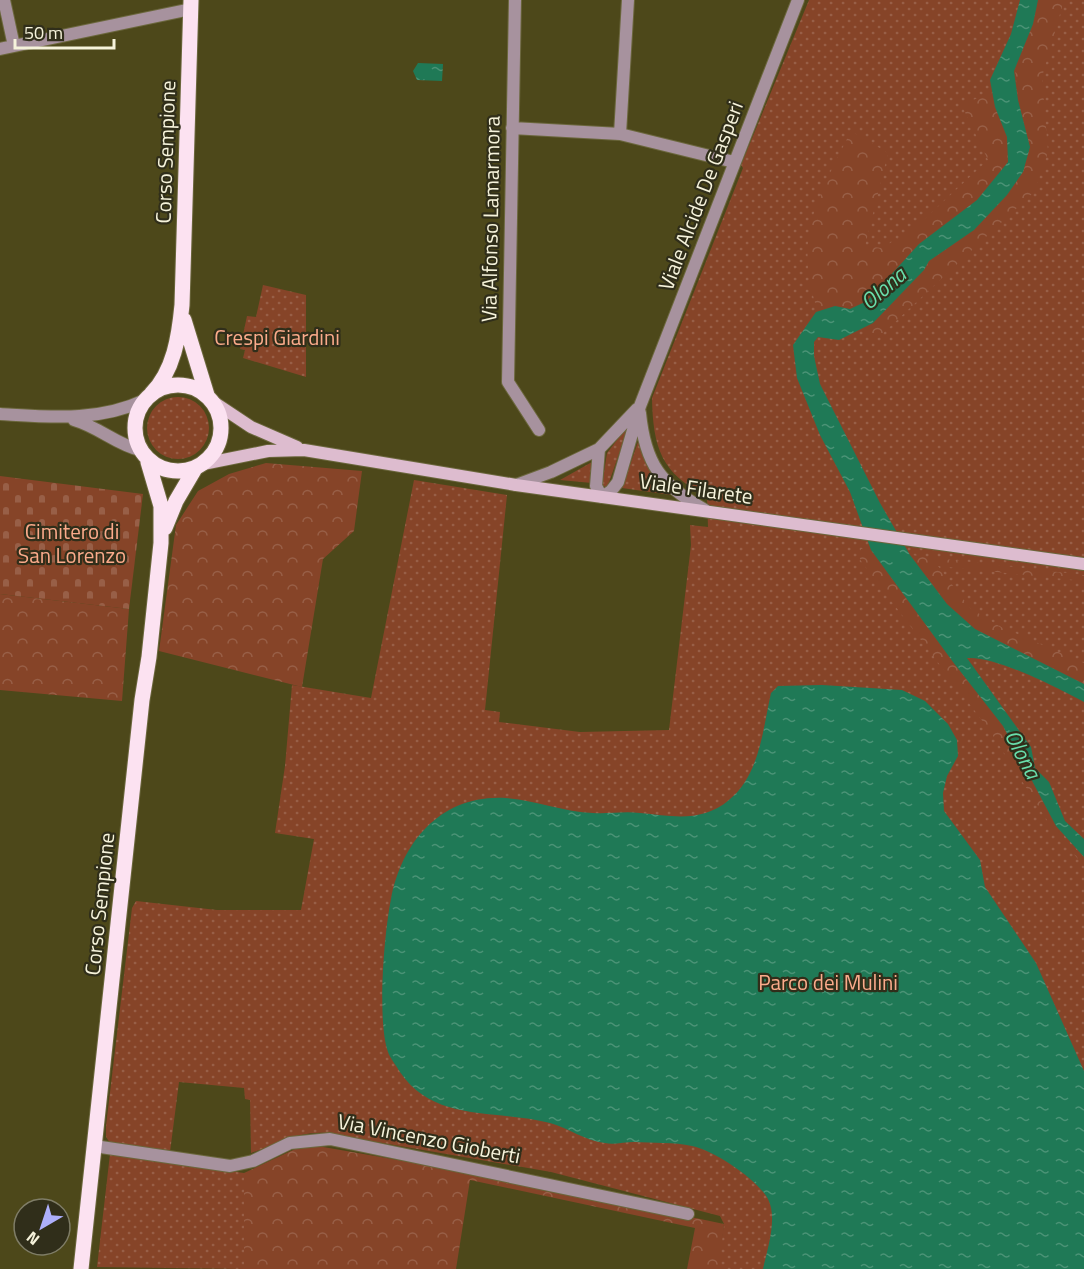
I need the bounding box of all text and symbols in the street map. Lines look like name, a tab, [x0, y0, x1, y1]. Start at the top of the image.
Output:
scale bar	[15, 12, 114, 50]
text: 50 m	[24, 19, 63, 46]
street label: Corso Sempione	[147, 80, 183, 224]
street label: Viale Alcide De Gasperi	[649, 96, 751, 295]
street label: Via Alfonso Lamarmora	[472, 115, 508, 322]
water label: Olona	[852, 257, 915, 318]
park label: Crespi Giardini	[214, 321, 340, 353]
street label: Viale Filarete	[637, 464, 755, 512]
park label: Cimitero di San Lorenzo	[18, 515, 126, 571]
water label: Olona	[996, 723, 1051, 786]
street label: Corso Sempione	[76, 831, 122, 977]
park label: Parco dei Mulini	[758, 966, 898, 998]
street label: Via Vincenzo Gioberti	[335, 1105, 523, 1171]
north arrow	[12, 1197, 72, 1257]
text: N	[21, 1226, 44, 1251]

